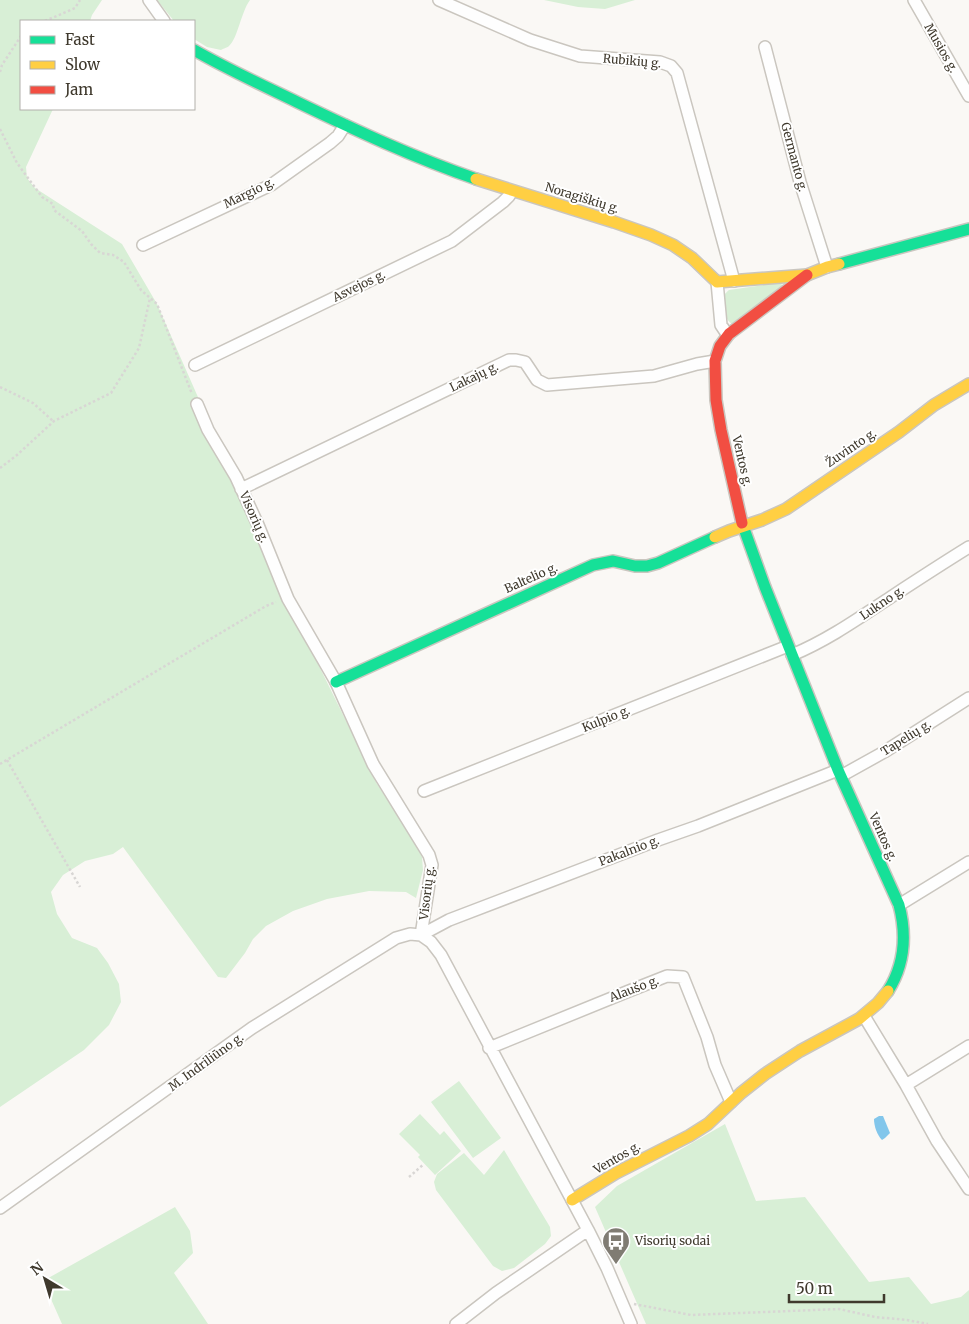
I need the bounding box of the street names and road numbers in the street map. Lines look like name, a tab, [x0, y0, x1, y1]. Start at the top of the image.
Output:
street label: Musios g.	[921, 20, 962, 75]
street label: Rubikių g.	[602, 50, 662, 71]
street label: Germanto g.	[778, 121, 811, 193]
street label: Margio g.	[221, 174, 277, 211]
street label: Noragiškių g.	[543, 179, 621, 216]
street label: Asvejos g.	[329, 266, 388, 305]
street label: Lakajų g.	[447, 358, 500, 395]
street label: Žuvinto g.	[822, 424, 879, 470]
street label: Ventos g.	[729, 433, 756, 488]
street label: Visorių g.	[236, 488, 272, 545]
street label: Baltelio g.	[502, 559, 560, 596]
street label: Lukno g.	[857, 582, 907, 623]
street label: Kulpio g.	[580, 702, 632, 735]
street label: Tapelių g.	[878, 716, 934, 759]
street label: Ventos g.	[866, 809, 901, 863]
street label: Pakalnio g.	[596, 832, 661, 869]
street label: Visorių g.	[416, 865, 437, 922]
street label: Alaušo g.	[606, 972, 661, 1005]
street label: M. Indriliūno g.	[165, 1029, 246, 1094]
street label: Ventos g.	[590, 1138, 643, 1177]

